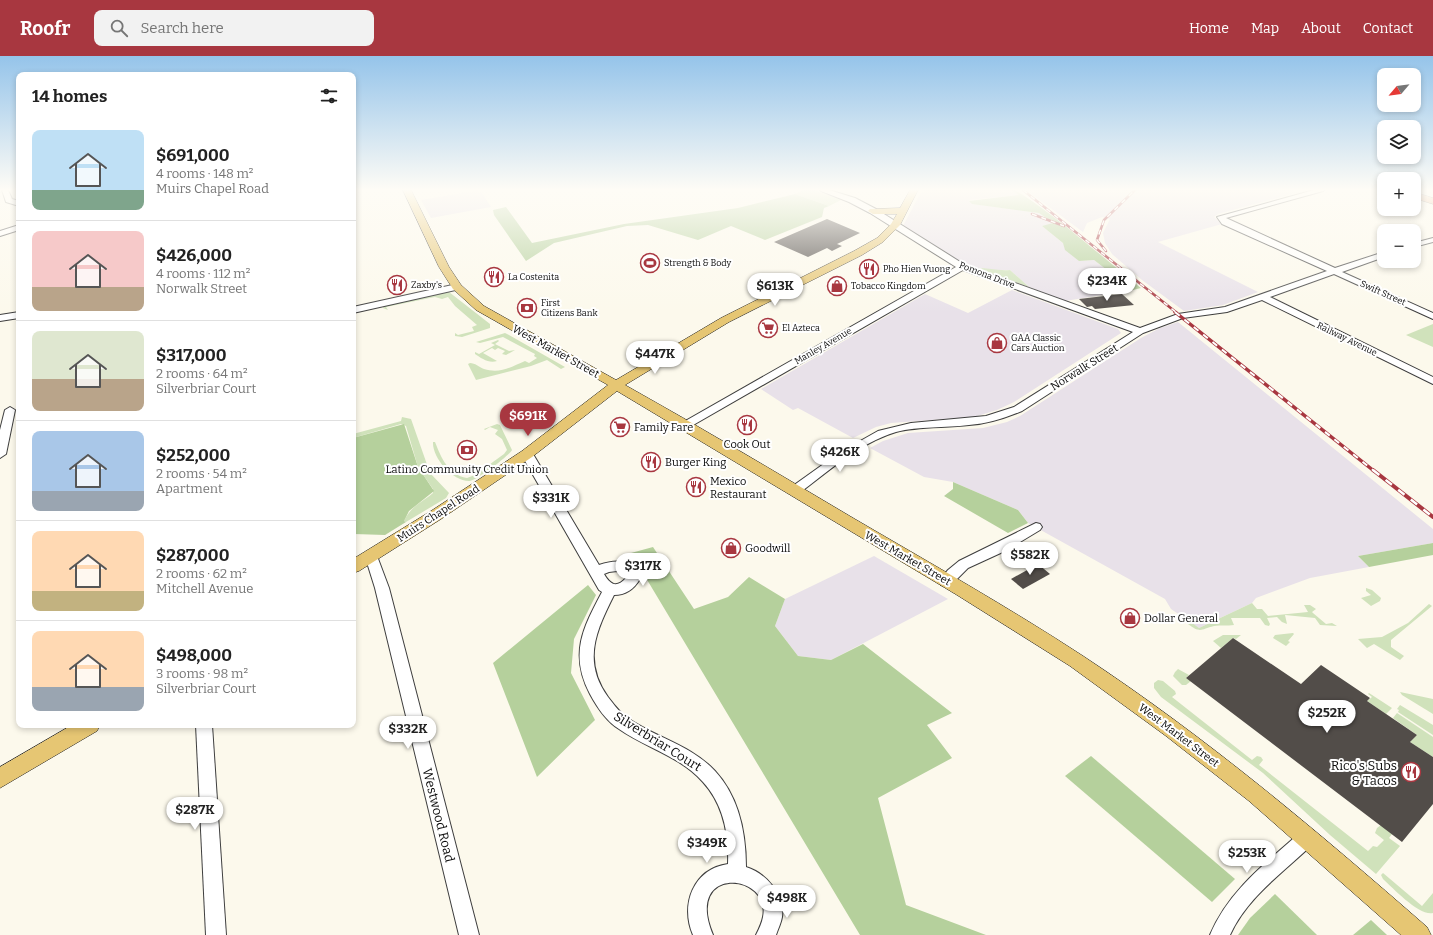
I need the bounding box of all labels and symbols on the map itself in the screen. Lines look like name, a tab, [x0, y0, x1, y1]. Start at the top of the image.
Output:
north arrow	[1377, 68, 1421, 112]
sports icon: Strength & Body	[639, 252, 661, 274]
place label: Strength & Body	[664, 258, 732, 268]
restaurant icon: Pho Hien Vuong	[858, 258, 880, 280]
street label: Pomona Drive	[958, 260, 1016, 290]
place label: Pho Hien Vuong	[883, 264, 950, 274]
restaurant icon: La Costenita	[483, 266, 505, 288]
pin: $234K	[1079, 268, 1135, 302]
place label: La Costenita	[508, 272, 559, 282]
pin: $613K	[747, 273, 803, 307]
restaurant icon: Zaxby's	[386, 274, 408, 296]
shop icon: Tobacco Kingdom	[826, 275, 848, 297]
street label: Swift Street	[1359, 279, 1408, 308]
place label: Zaxby's	[411, 280, 442, 290]
place label: Tobacco Kingdom	[851, 281, 926, 291]
bank icon: First Citizens Bank	[516, 297, 538, 319]
place label: First Citizens Bank	[541, 298, 598, 318]
supermarket icon: El Azteca	[757, 317, 779, 339]
street label: Railway Avenue	[1315, 320, 1379, 358]
street label: West Market Street	[510, 322, 601, 381]
place label: El Azteca	[782, 323, 820, 333]
street label: Manley Avenue	[793, 326, 853, 366]
shop icon: GAA Classic Cars Auction	[986, 332, 1008, 354]
place label: GAA Classic Cars Auction	[1011, 333, 1065, 353]
pin: $447K	[627, 341, 683, 375]
street label: Norwalk Street	[1048, 341, 1120, 393]
pin: $691K	[500, 403, 556, 437]
restaurant icon: Cook Out	[736, 414, 758, 436]
supermarket icon: Family Fare	[609, 416, 631, 438]
place label: Family Fare	[634, 421, 693, 434]
place label: Cook Out	[724, 438, 770, 451]
bank icon: Latino Community Credit Union	[456, 439, 478, 461]
pin: $426K	[812, 439, 868, 473]
restaurant icon: Burger King	[640, 451, 662, 473]
place label: Burger King	[665, 456, 726, 469]
place label: Latino Community Credit Union	[386, 463, 548, 476]
place label: Mexico Restaurant	[710, 475, 766, 501]
restaurant icon: Mexico Restaurant	[685, 476, 707, 498]
street label: Muirs Chapel Road	[395, 482, 482, 545]
pin: $331K	[523, 485, 579, 519]
street label: West Market Street	[862, 528, 953, 588]
shop icon: Goodwill	[720, 537, 742, 559]
place label: Goodwill	[745, 542, 790, 555]
pin: $582K	[1002, 542, 1058, 576]
pin: $317K	[615, 553, 671, 587]
shop icon: Dollar General	[1119, 607, 1141, 629]
place label: Dollar General	[1144, 612, 1218, 625]
pin: $252K	[1299, 700, 1355, 734]
street label: West Market Street	[1136, 701, 1221, 770]
street label: Silverbriar Court	[611, 708, 704, 775]
pin: $332K	[380, 716, 436, 750]
place label: Rico's Subs & Tacos	[1331, 758, 1397, 788]
restaurant icon: Rico's Subs & Tacos	[1400, 761, 1422, 783]
street label: Westwood Road	[420, 767, 458, 864]
pin: $287K	[167, 797, 223, 831]
pin: $349K	[679, 830, 735, 864]
pin: $253K	[1219, 840, 1275, 874]
pin: $498K	[759, 885, 815, 919]

